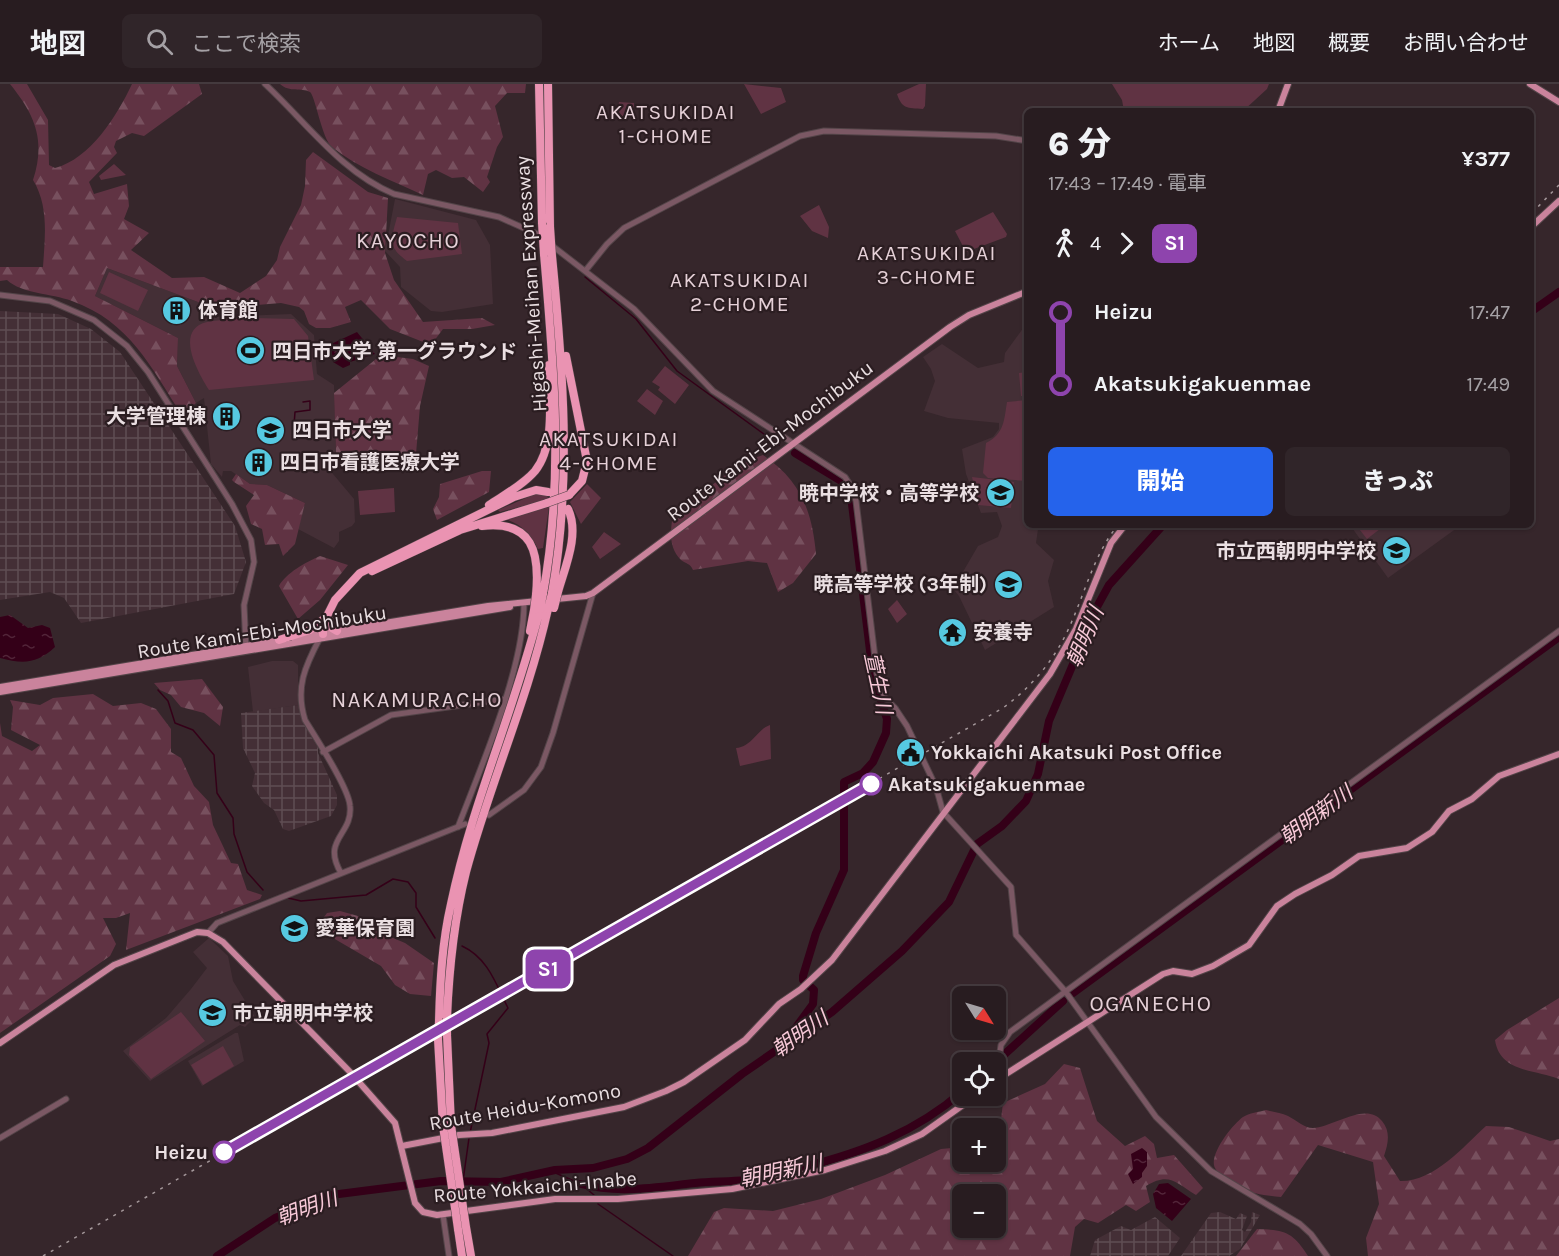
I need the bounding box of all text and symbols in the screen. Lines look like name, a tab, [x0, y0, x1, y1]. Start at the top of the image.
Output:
search box	[122, 14, 542, 68]
icon: search	[143, 25, 176, 58]
text: 地図	[30, 27, 86, 60]
text: ここで検索	[191, 31, 301, 57]
text: ホーム	[1158, 31, 1220, 55]
text: 地図	[1253, 31, 1295, 55]
text: 概要	[1328, 31, 1370, 55]
text: お問い合わせ	[1403, 31, 1529, 55]
district label: AKATSUKIDAI 1-CHOME	[596, 100, 736, 148]
text: 6 分	[1048, 125, 1111, 163]
text: ¥377	[1462, 146, 1510, 172]
street label: Higashi-Meihan Expressway	[511, 155, 551, 413]
text: 17:43 – 17:49 · 電車	[1048, 172, 1207, 195]
icon: walk	[1048, 227, 1081, 260]
icon: forward	[1110, 227, 1143, 260]
district label: KAYOCHO	[356, 228, 460, 254]
text: S1	[1164, 231, 1185, 255]
text: 4	[1090, 232, 1101, 255]
district label: AKATSUKIDAI 3-CHOME	[857, 241, 997, 289]
district label: AKATSUKIDAI 2-CHOME	[670, 268, 810, 316]
building icon: 体育館	[161, 294, 193, 326]
place label: 体育館	[198, 299, 258, 322]
text: Heizu	[1094, 299, 1153, 325]
text: 17:47	[1469, 301, 1510, 324]
sports icon: 四日市大学 第一グラウンド	[235, 335, 267, 367]
place label: 四日市大学 第一グラウンド	[272, 340, 517, 363]
street label: Route Kami-Ebi-Mochibuku	[662, 356, 878, 526]
text: Akatsukigakuenmae	[1094, 371, 1311, 397]
text: 17:49	[1467, 373, 1510, 396]
building icon: 大学管理棟	[211, 400, 243, 432]
place label: 大学管理棟	[106, 405, 206, 428]
school or university icon: 四日市大学	[255, 414, 287, 446]
place label: 四日市大学	[292, 419, 392, 442]
district label: AKATSUKIDAI 4-CHOME	[539, 427, 679, 475]
building icon: 四日市看護医療大学	[243, 446, 275, 478]
button: 開始	[1048, 447, 1273, 516]
button: きっぷ	[1285, 447, 1510, 516]
place label: 四日市看護医療大学	[280, 451, 460, 474]
school or university icon: 暁中学校・高等学校	[984, 477, 1016, 509]
place label: 暁中学校・高等学校	[799, 482, 979, 505]
school or university icon: 市立西朝明中学校	[1381, 535, 1413, 567]
place label: 市立西朝明中学校	[1216, 540, 1376, 563]
school or university icon: 暁高等学校 (3年制)	[992, 568, 1024, 600]
place label: 暁高等学校 (3年制)	[814, 573, 987, 596]
street label: Route Kami-Ebi-Mochibuku	[136, 601, 388, 663]
water label: 朝明川	[1062, 601, 1109, 671]
temple icon: 安養寺	[936, 616, 968, 648]
place label: 安養寺	[973, 621, 1033, 644]
water label: 萱生川	[860, 650, 897, 718]
district label: NAKAMURACHO	[331, 687, 503, 713]
public building icon: Yokkaichi Akatsuki Post Office	[894, 736, 926, 768]
place label: Yokkaichi Akatsuki Post Office	[931, 741, 1222, 764]
marker: Akatsukigakuenmae	[860, 773, 882, 795]
place label: Akatsukigakuenmae	[888, 773, 1085, 796]
water label: 朝明新川	[1275, 779, 1359, 849]
school or university icon: 愛華保育園	[278, 912, 310, 944]
place label: 愛華保育園	[315, 917, 415, 940]
line badge: S1	[521, 950, 575, 988]
text: S1	[538, 957, 558, 981]
north arrow	[952, 986, 1006, 1040]
map controls	[952, 986, 1006, 1238]
district label: OGANECHO	[1090, 991, 1212, 1017]
school or university icon: 市立朝明中学校	[196, 997, 228, 1029]
place label: 市立朝明中学校	[233, 1002, 373, 1025]
water label: 朝明川	[767, 1005, 834, 1062]
button: locate	[952, 1052, 1006, 1106]
street label: Route Heidu-Komono	[427, 1079, 623, 1135]
button: +	[952, 1118, 1006, 1172]
place label: Heizu	[154, 1141, 208, 1164]
marker: Heizu	[213, 1141, 235, 1163]
water label: 朝明新川	[737, 1150, 827, 1191]
street label: Route Yokkaichi-Inabe	[432, 1167, 638, 1207]
button: −	[952, 1184, 1006, 1238]
water label: 朝明川	[273, 1185, 343, 1230]

